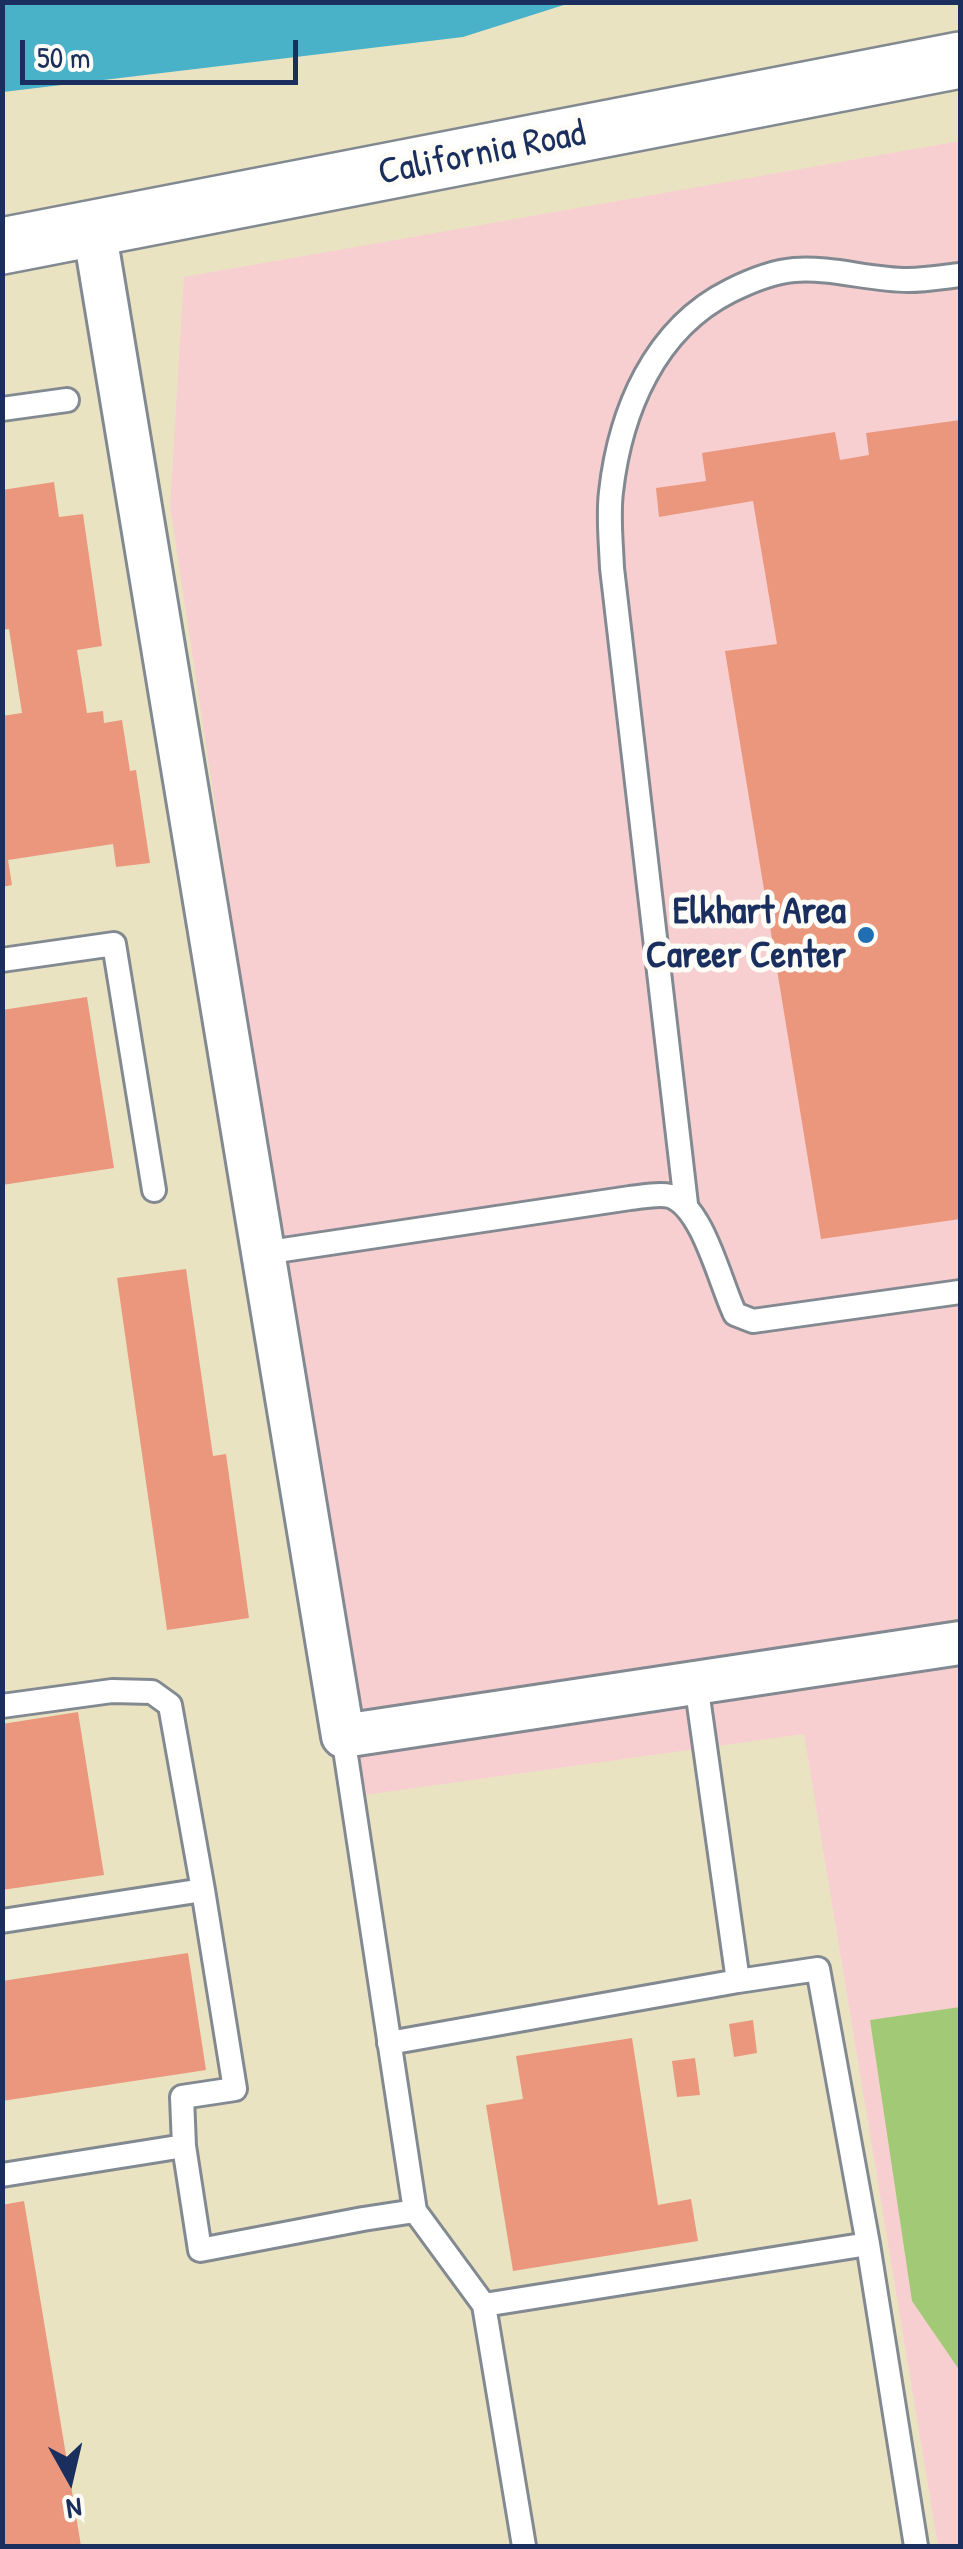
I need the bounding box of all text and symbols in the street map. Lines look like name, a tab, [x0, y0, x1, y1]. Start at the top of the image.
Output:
scale bar	[25, 20, 302, 82]
text: 50 m	[37, 37, 90, 77]
street label: California Road	[375, 112, 589, 196]
place label: Elkhart Area Career Center	[646, 890, 846, 979]
marker: Elkhart Area Career Center	[855, 924, 877, 946]
north arrow	[20, 2429, 120, 2529]
text: N	[64, 2489, 84, 2529]

